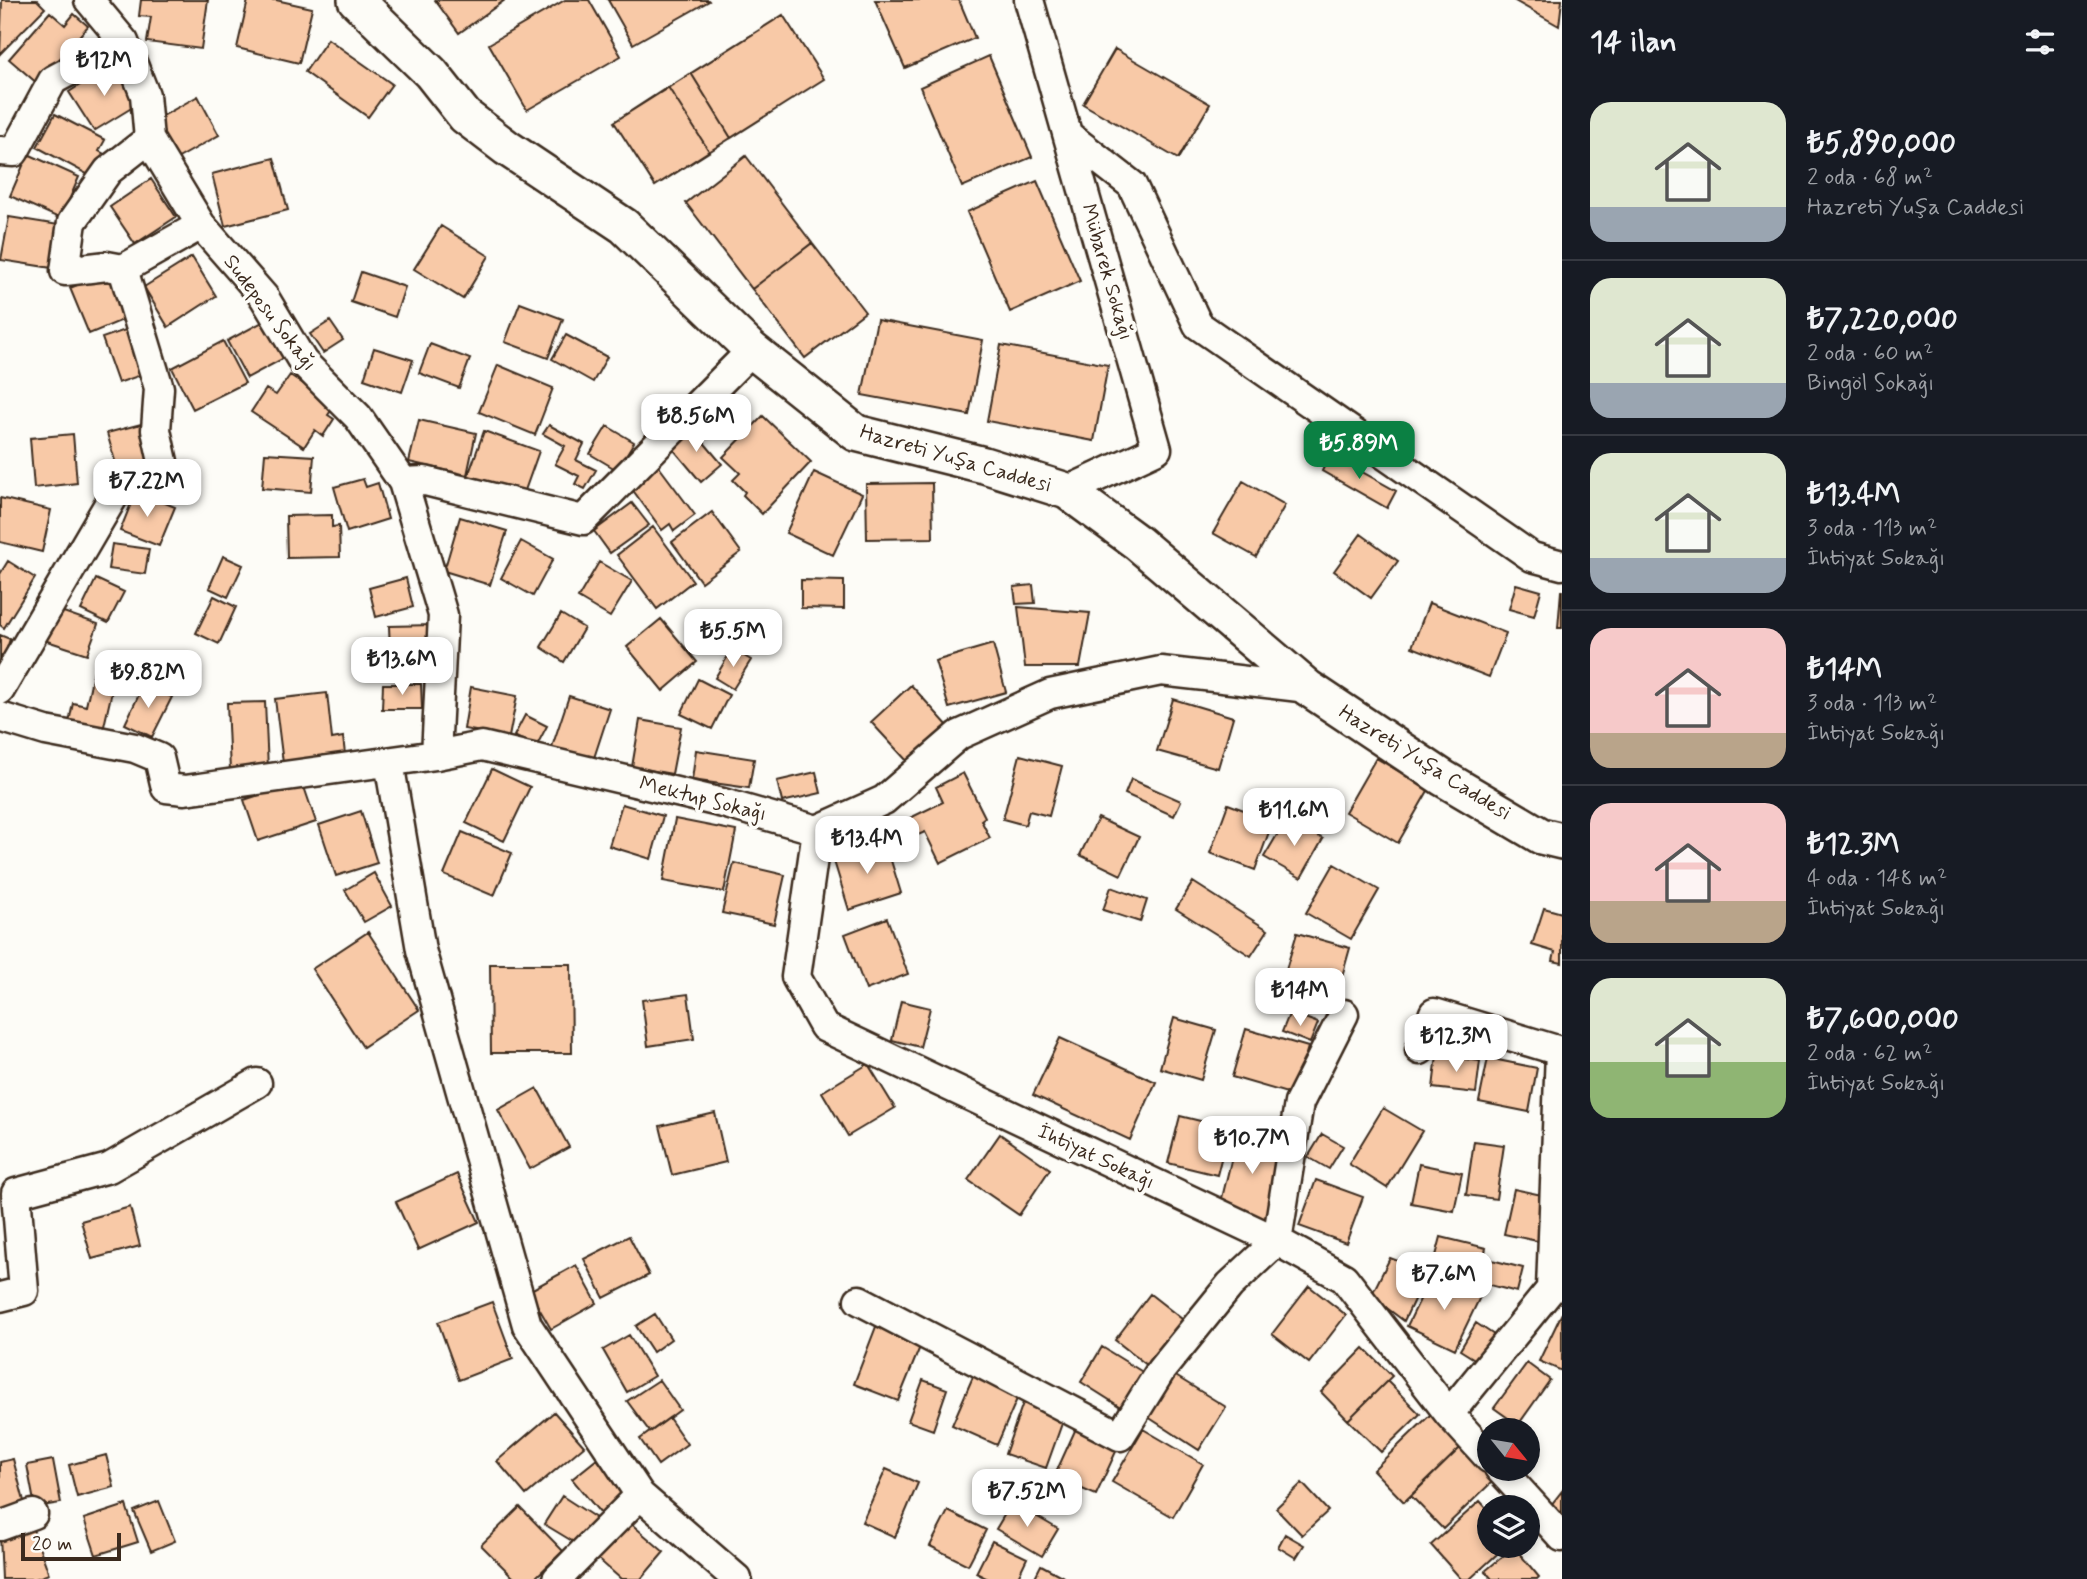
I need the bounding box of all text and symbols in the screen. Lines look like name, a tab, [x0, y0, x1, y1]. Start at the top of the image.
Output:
text: 14 ilan	[1590, 23, 1677, 62]
icon: filters	[2021, 23, 2059, 61]
pin: ₺12M	[63, 38, 145, 98]
text: ₺12M	[76, 46, 132, 76]
text: ₺5,890,000	[1807, 124, 1956, 163]
icon: home	[1646, 130, 1730, 214]
text: 2 oda · 68 m²	[1807, 163, 1933, 193]
text: Hazreti Yuşa Caddesi	[1807, 193, 2025, 223]
street label: Mübarek Sokağı	[1074, 200, 1140, 344]
street label: Sudeposu Sokağı	[217, 249, 323, 377]
text: ₺7,220,000	[1807, 300, 1958, 339]
icon: home	[1646, 306, 1730, 390]
text: 2 oda · 60 m²	[1807, 339, 1933, 369]
text: Bingöl Sokağı	[1807, 369, 1934, 399]
pin: ₺8.56M	[639, 394, 753, 454]
text: ₺8.56M	[657, 402, 735, 432]
street label: Hazreti Yuşa Caddesi	[857, 418, 1055, 500]
pin: ₺5.89M	[1302, 421, 1416, 481]
text: ₺5.89M	[1320, 429, 1398, 459]
pin: ₺7.22M	[90, 460, 204, 519]
text: ₺7.22M	[109, 467, 185, 497]
text: ₺13.4M	[1807, 475, 1900, 514]
icon: home	[1646, 481, 1730, 565]
text: 3 oda · 113 m²	[1807, 514, 1937, 544]
text: İhtiyat Sokağı	[1807, 544, 1945, 574]
pin: ₺5.5M	[684, 610, 782, 669]
text: ₺5.5M	[700, 617, 766, 647]
pin: ₺13.6M	[345, 638, 459, 697]
text: ₺13.6M	[367, 645, 437, 675]
pin: ₺9.82M	[91, 650, 205, 710]
text: ₺14M	[1807, 650, 1882, 689]
icon: home	[1646, 656, 1730, 740]
text: ₺9.82M	[111, 658, 185, 688]
text: 3 oda · 113 m²	[1807, 689, 1937, 719]
street label: Hazreti Yuşa Caddesi	[1333, 698, 1517, 828]
text: İhtiyat Sokağı	[1807, 719, 1945, 749]
street label: Mektup Sokağı	[636, 770, 770, 828]
pin: ₺11.6M	[1237, 788, 1351, 848]
text: ₺11.6M	[1259, 796, 1329, 826]
pin: ₺13.4M	[810, 816, 924, 876]
text: ₺13.4M	[831, 824, 903, 854]
text: ₺12.3M	[1807, 825, 1900, 864]
icon: home	[1646, 831, 1730, 915]
text: 4 oda · 148 m²	[1807, 864, 1947, 894]
text: İhtiyat Sokağı	[1807, 894, 1945, 924]
pin: ₺14M	[1259, 968, 1341, 1028]
text: ₺14M	[1271, 976, 1329, 1006]
text: ₺7,600,000	[1807, 1000, 1959, 1039]
icon: home	[1646, 1006, 1730, 1090]
pin: ₺12.3M	[1399, 1014, 1513, 1074]
text: ₺12.3M	[1421, 1022, 1491, 1052]
text: 2 oda · 62 m²	[1807, 1039, 1932, 1069]
text: İhtiyat Sokağı	[1807, 1069, 1945, 1099]
pin: ₺10.7M	[1195, 1116, 1309, 1176]
street label: İhtiyat Sokağı	[1033, 1118, 1159, 1196]
text: ₺10.7M	[1214, 1124, 1290, 1154]
pin: ₺7.6M	[1395, 1252, 1493, 1312]
text: ₺7.6M	[1412, 1260, 1476, 1290]
north arrow	[1477, 1418, 1540, 1480]
map controls	[1477, 1418, 1540, 1558]
pin: ₺7.52M	[970, 1470, 1084, 1529]
text: ₺7.52M	[988, 1477, 1066, 1507]
button: layers	[1477, 1495, 1540, 1558]
scale bar	[21, 1530, 121, 1562]
text: 20 m	[32, 1532, 72, 1557]

